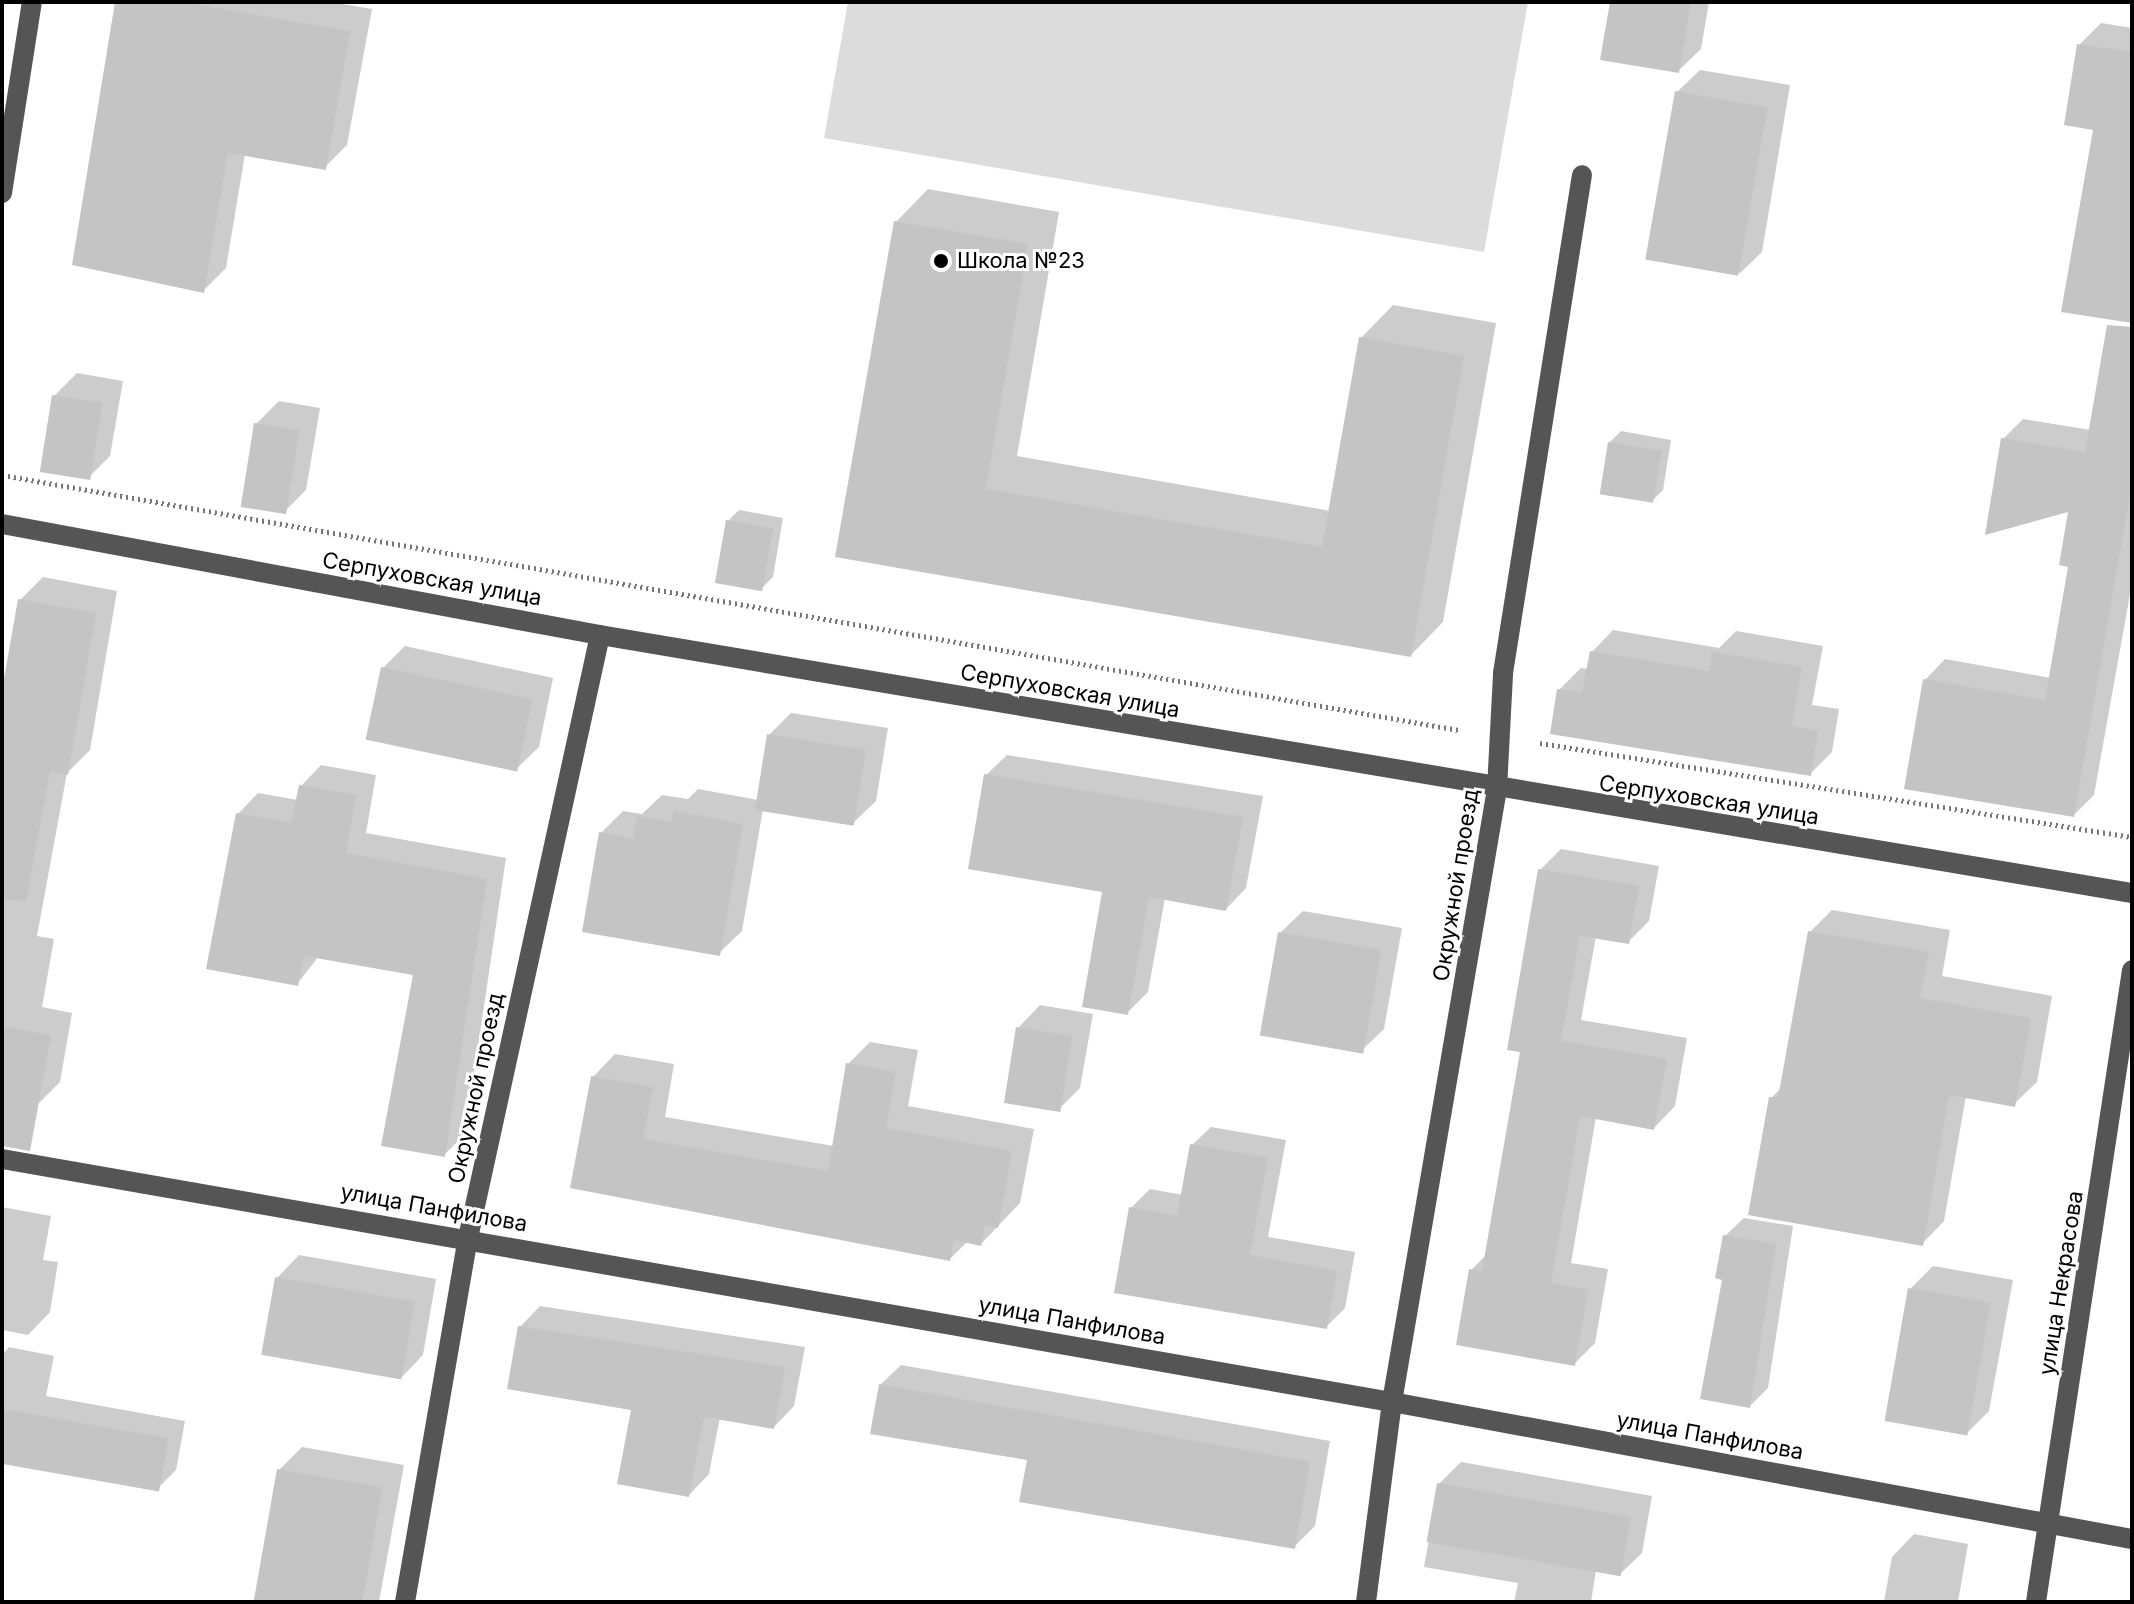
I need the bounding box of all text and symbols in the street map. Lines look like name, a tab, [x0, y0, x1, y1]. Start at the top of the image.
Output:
place label: Школа №23	[957, 248, 1085, 274]
marker: Школа №23	[932, 252, 950, 270]
street label: Серпуховская улица	[320, 547, 544, 611]
street label: Серпуховская улица	[958, 659, 1182, 723]
street label: Серпуховская улица	[1597, 770, 1821, 830]
street label: Окружной проезд	[1428, 787, 1484, 983]
street label: Окружной проезд	[443, 990, 509, 1186]
street label: улица Панфилова	[339, 1179, 529, 1237]
street label: улица Некрасова	[2033, 1189, 2089, 1377]
street label: улица Панфилова	[977, 1292, 1167, 1350]
street label: улица Панфилова	[1615, 1407, 1805, 1465]

